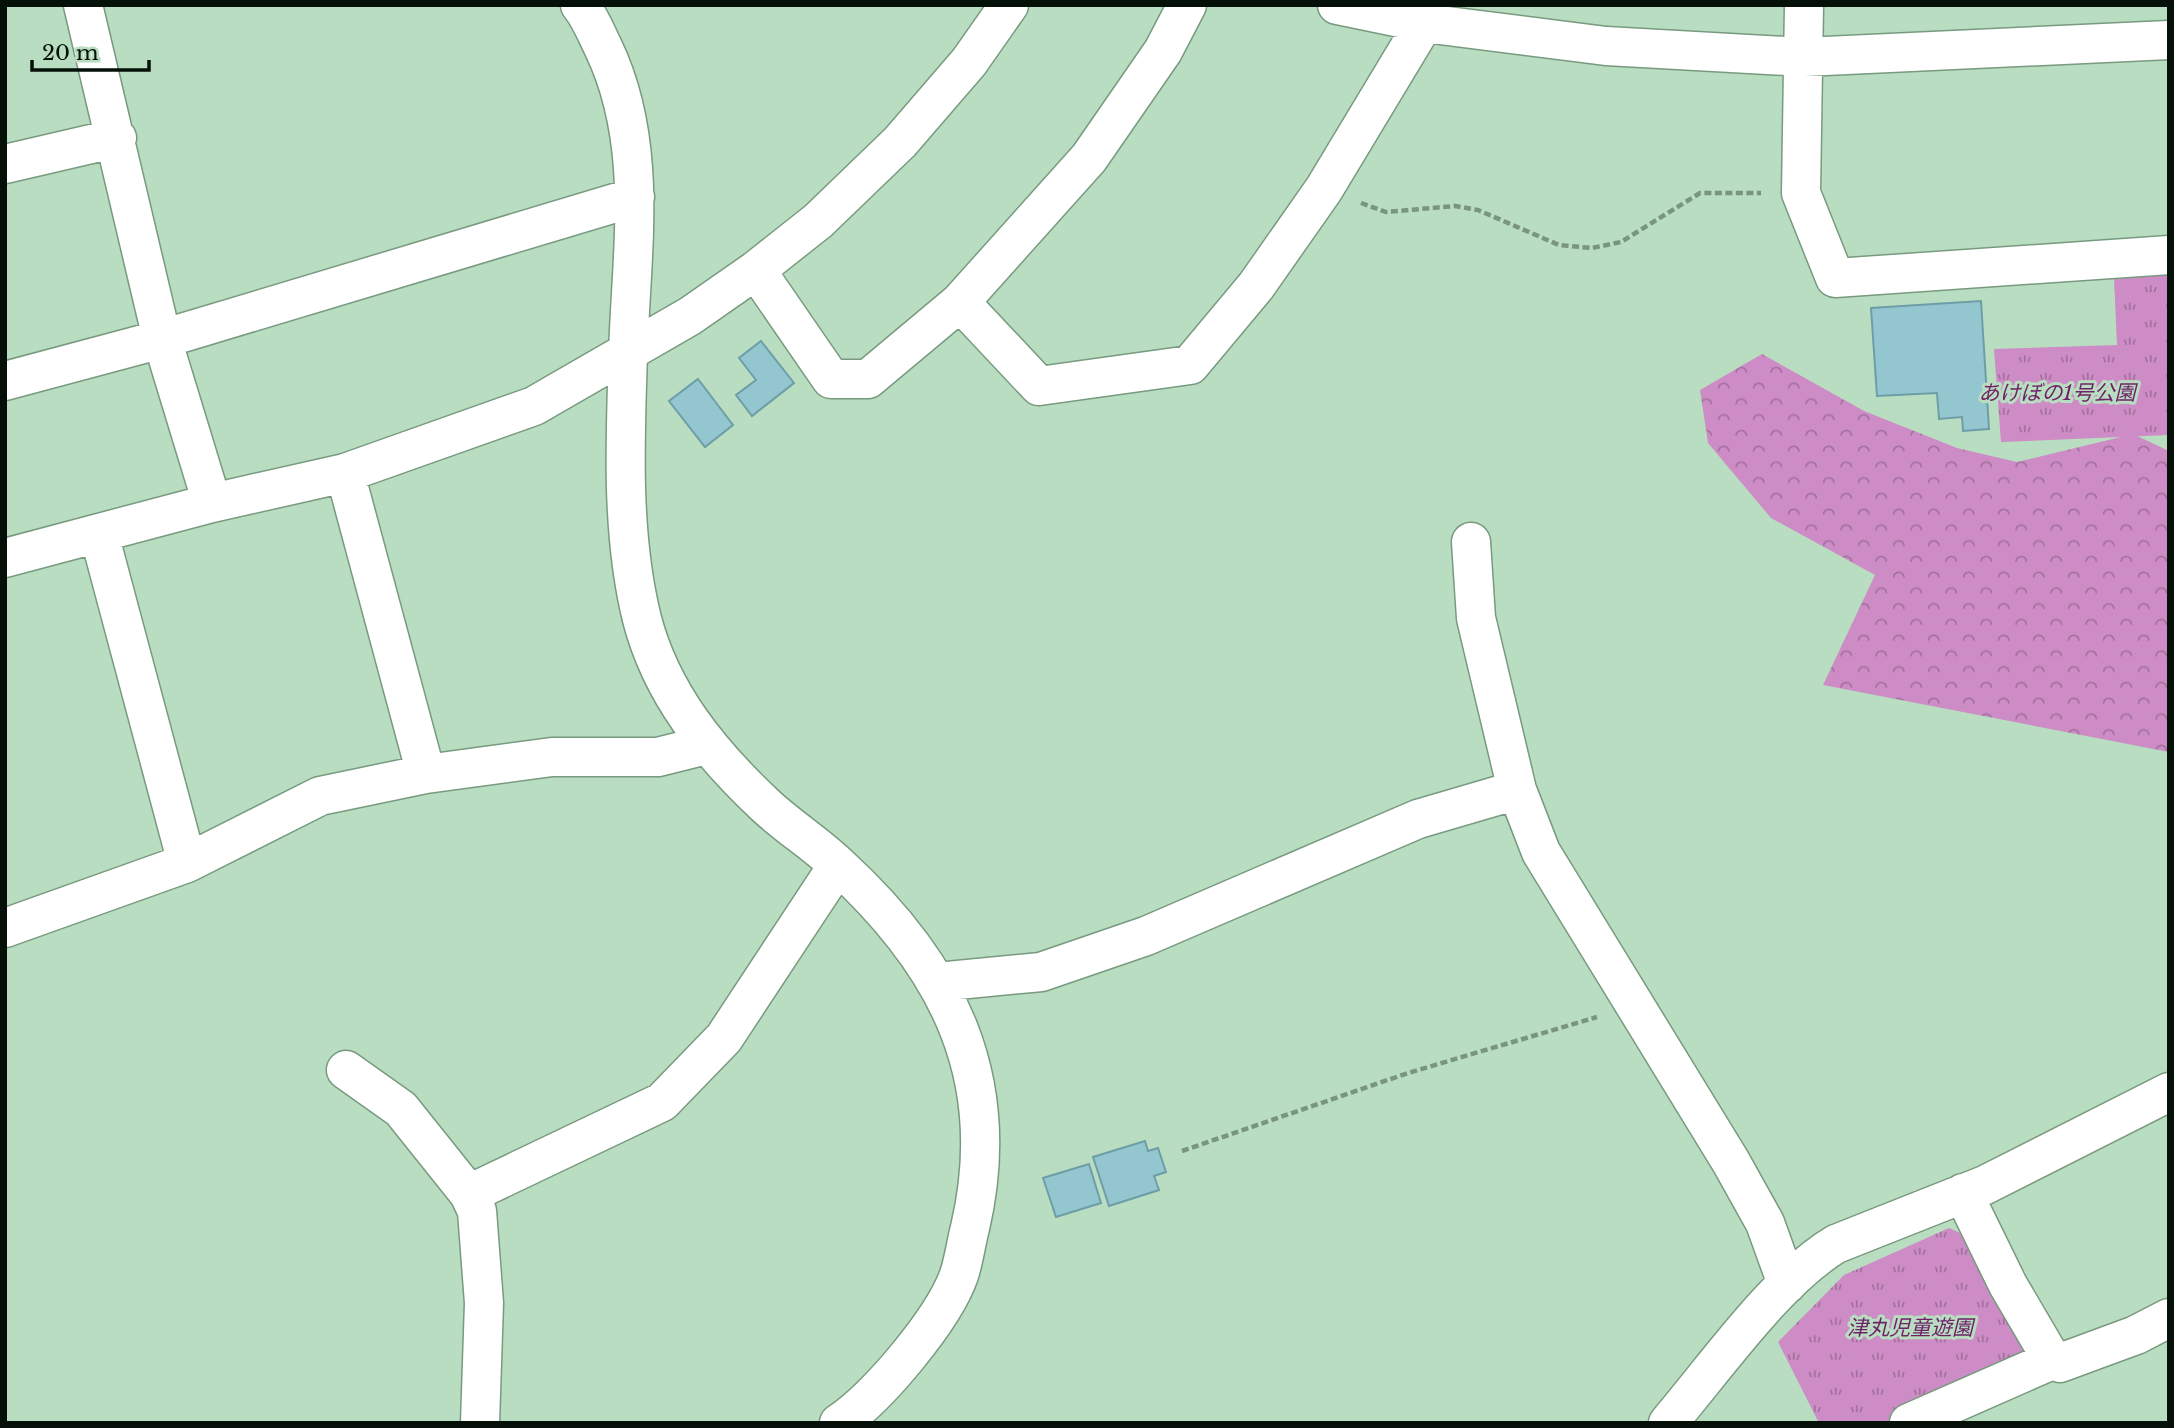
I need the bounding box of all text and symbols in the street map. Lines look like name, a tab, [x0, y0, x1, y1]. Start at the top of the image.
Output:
scale bar	[32, 28, 149, 72]
text: 20 m	[42, 40, 99, 66]
park label: あけぼの1号公園	[1979, 380, 2138, 406]
park label: 津丸児童遊園	[1847, 1315, 1976, 1341]

